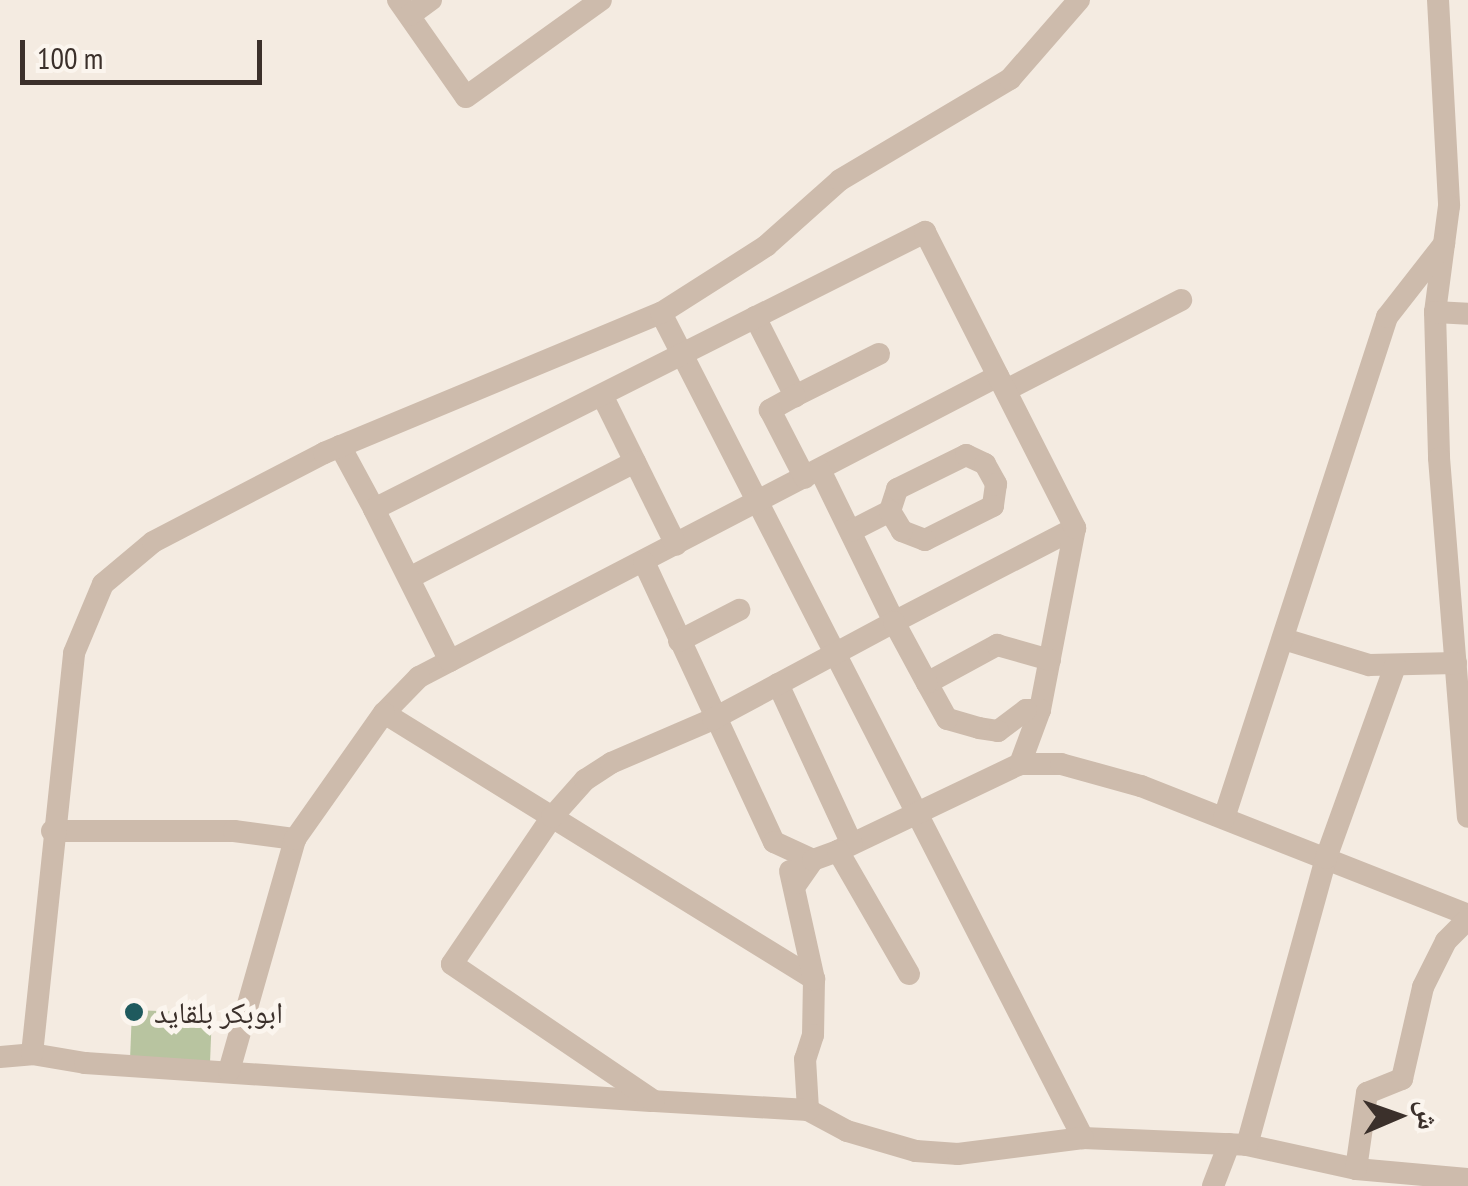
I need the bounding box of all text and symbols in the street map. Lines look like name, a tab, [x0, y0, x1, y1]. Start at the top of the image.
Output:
scale bar	[25, 20, 268, 82]
text: 100 m	[37, 38, 103, 77]
place label: ابوبكر بلقايد	[154, 994, 283, 1030]
marker: ابوبكر بلقايد	[123, 1001, 145, 1023]
north arrow	[1348, 1066, 1448, 1166]
text: ش	[1409, 1099, 1447, 1130]

